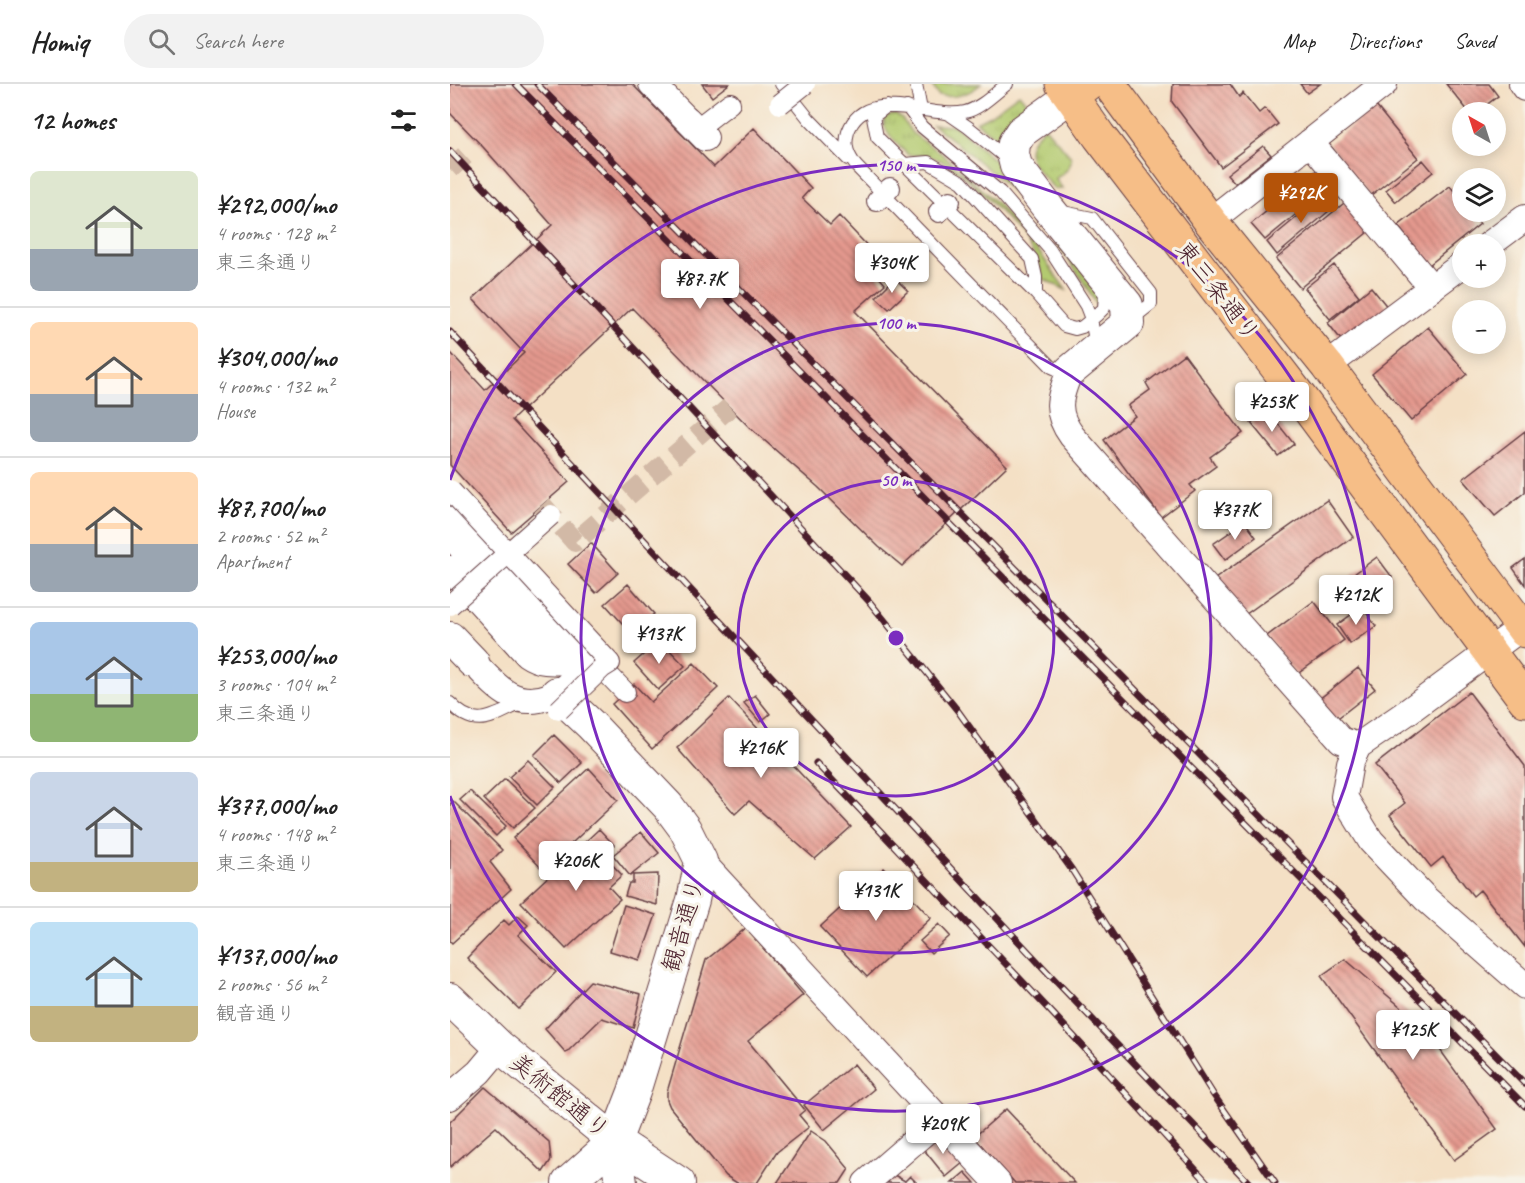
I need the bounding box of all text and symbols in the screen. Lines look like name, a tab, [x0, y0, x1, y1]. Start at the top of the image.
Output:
search box	[124, 14, 544, 68]
text: Homiq	[30, 24, 88, 59]
icon: search	[145, 25, 178, 58]
text: Search here	[193, 27, 283, 55]
text: Map	[1283, 28, 1315, 54]
text: Directions	[1348, 28, 1421, 54]
text: Saved	[1454, 28, 1495, 54]
north arrow	[1452, 102, 1506, 156]
map controls	[1452, 102, 1506, 354]
text: 12 homes	[30, 104, 115, 137]
icon: filters	[387, 104, 420, 137]
text: 150 m	[877, 154, 917, 176]
button: layers	[1452, 168, 1506, 222]
pin: ¥292K	[1259, 173, 1343, 224]
text: ¥292K	[1278, 180, 1324, 205]
text: ¥292,000/mo	[216, 188, 336, 221]
icon: home	[78, 195, 150, 267]
text: 4 rooms · 128 m²	[216, 221, 333, 246]
street label: 東三条通り	[1169, 234, 1267, 348]
button: +	[1452, 234, 1506, 288]
pin: ¥304K	[850, 243, 934, 294]
text: 東三条通り	[216, 250, 316, 275]
text: ¥304K	[869, 250, 915, 275]
pin: ¥87.7K	[651, 259, 749, 310]
text: ¥87.7K	[675, 266, 725, 291]
button: −	[1452, 300, 1506, 354]
text: 100 m	[877, 312, 917, 334]
text: ¥304,000/mo	[216, 341, 336, 374]
icon: home	[78, 346, 150, 418]
text: 4 rooms · 132 m²	[216, 374, 333, 399]
pin: ¥253K	[1230, 382, 1314, 433]
text: ¥253K	[1249, 389, 1295, 414]
text: House	[216, 399, 255, 424]
text: 50 m	[881, 469, 913, 491]
pin: ¥377K	[1193, 490, 1277, 541]
text: ¥87,700/mo	[216, 491, 324, 524]
icon: home	[78, 496, 150, 568]
text: ¥377K	[1212, 497, 1258, 522]
text: 2 rooms · 52 m²	[216, 524, 324, 549]
text: Apartment	[216, 549, 289, 574]
pin: ¥212K	[1314, 575, 1398, 626]
text: ¥212K	[1333, 582, 1379, 607]
pin: ¥137K	[617, 614, 701, 665]
text: ¥137K	[636, 621, 682, 646]
centre of rings	[886, 628, 906, 648]
text: ¥253,000/mo	[216, 639, 336, 672]
icon: home	[78, 646, 150, 718]
text: 3 rooms · 104 m²	[216, 672, 333, 697]
text: 東三条通り	[216, 701, 316, 726]
pin: ¥216K	[719, 728, 803, 779]
text: ¥216K	[738, 735, 784, 760]
text: ¥377,000/mo	[216, 789, 336, 822]
icon: home	[78, 796, 150, 868]
text: 4 rooms · 148 m²	[216, 822, 333, 847]
pin: ¥206K	[534, 841, 618, 892]
text: ¥206K	[553, 848, 599, 873]
text: 東三条通り	[216, 851, 316, 876]
pin: ¥131K	[834, 871, 918, 922]
street label: 観音通り	[655, 875, 711, 975]
text: ¥131K	[853, 878, 899, 903]
text: ¥137,000/mo	[216, 939, 336, 972]
icon: home	[78, 946, 150, 1018]
text: 2 rooms · 56 m²	[216, 972, 324, 997]
text: 観音通り	[216, 1001, 296, 1026]
pin: ¥125K	[1371, 1010, 1455, 1061]
text: ¥125K	[1390, 1017, 1436, 1042]
street label: 美術館通り	[504, 1047, 616, 1145]
pin: ¥209K	[901, 1104, 985, 1155]
text: ¥209K	[920, 1111, 966, 1136]

